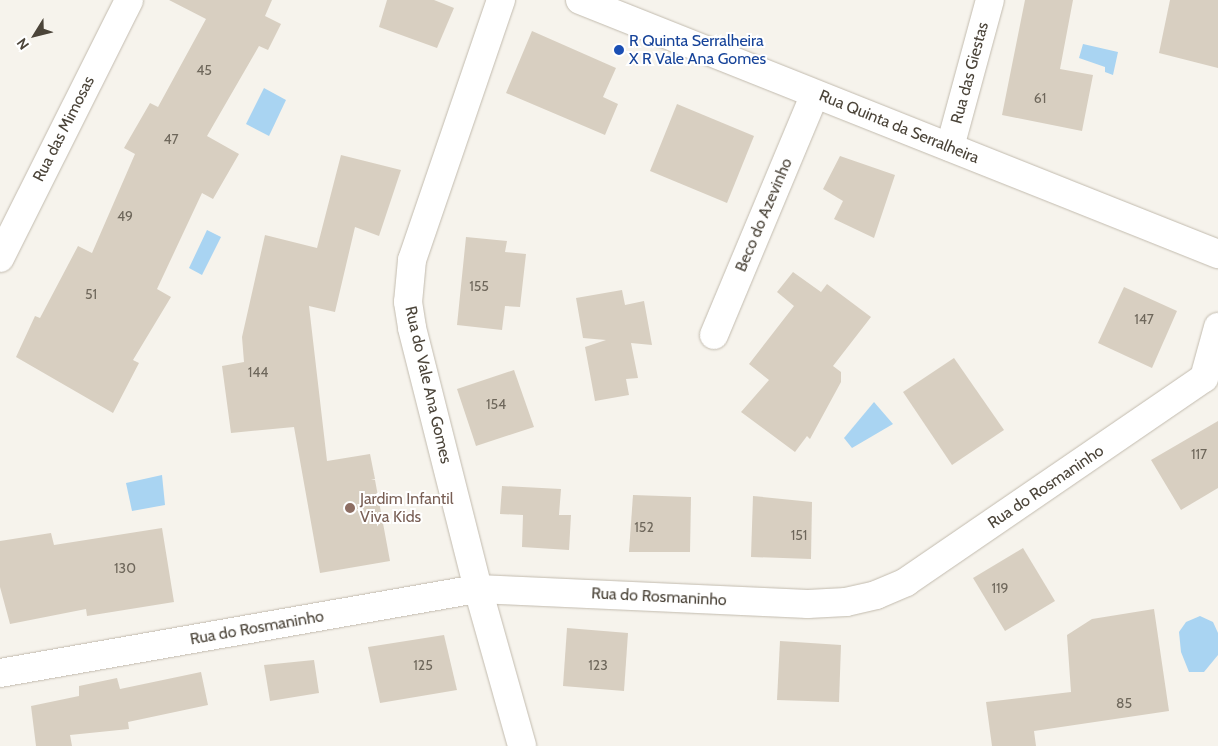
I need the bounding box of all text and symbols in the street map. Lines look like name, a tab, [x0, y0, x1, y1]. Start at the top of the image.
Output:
north arrow	[10, 10, 60, 60]
street label: Rua das Giestas	[947, 20, 993, 126]
place label: R Quinta Serralheira X R Vale Ana Gomes	[629, 31, 766, 69]
text: N	[13, 35, 33, 53]
marker: R Quinta Serralheira X R Vale Ana Gomes	[613, 44, 625, 56]
house number: 45	[196, 62, 212, 78]
street label: Rua das Mimosas	[29, 73, 99, 185]
street label: Rua Quinta da Serralheira	[816, 86, 982, 168]
house number: 61	[1034, 90, 1046, 106]
house number: 47	[163, 131, 179, 147]
street label: Beco do Azevinho	[731, 155, 797, 275]
house number: 49	[117, 208, 133, 224]
house number: 155	[469, 278, 489, 294]
house number: 51	[85, 286, 97, 302]
street label: Rua do Vale Ana Gomes	[401, 304, 455, 466]
house number: 147	[1134, 311, 1154, 327]
house number: 144	[248, 364, 268, 380]
house number: 154	[486, 396, 506, 412]
street label: Rua do Rosmaninho	[984, 441, 1108, 533]
house number: 117	[1191, 446, 1207, 462]
place label: Jardim Infantil Viva Kids	[360, 489, 453, 527]
marker: Jardim Infantil Viva Kids	[344, 502, 356, 514]
house number: 152	[634, 519, 654, 535]
house number: 151	[791, 527, 807, 543]
house number: 130	[114, 560, 136, 576]
house number: 119	[991, 580, 1009, 596]
street label: Rua do Rosmaninho	[591, 584, 727, 610]
street label: Rua do Rosmaninho	[189, 607, 325, 649]
house number: 125	[413, 657, 433, 673]
house number: 123	[588, 657, 608, 673]
house number: 85	[1116, 695, 1132, 711]

